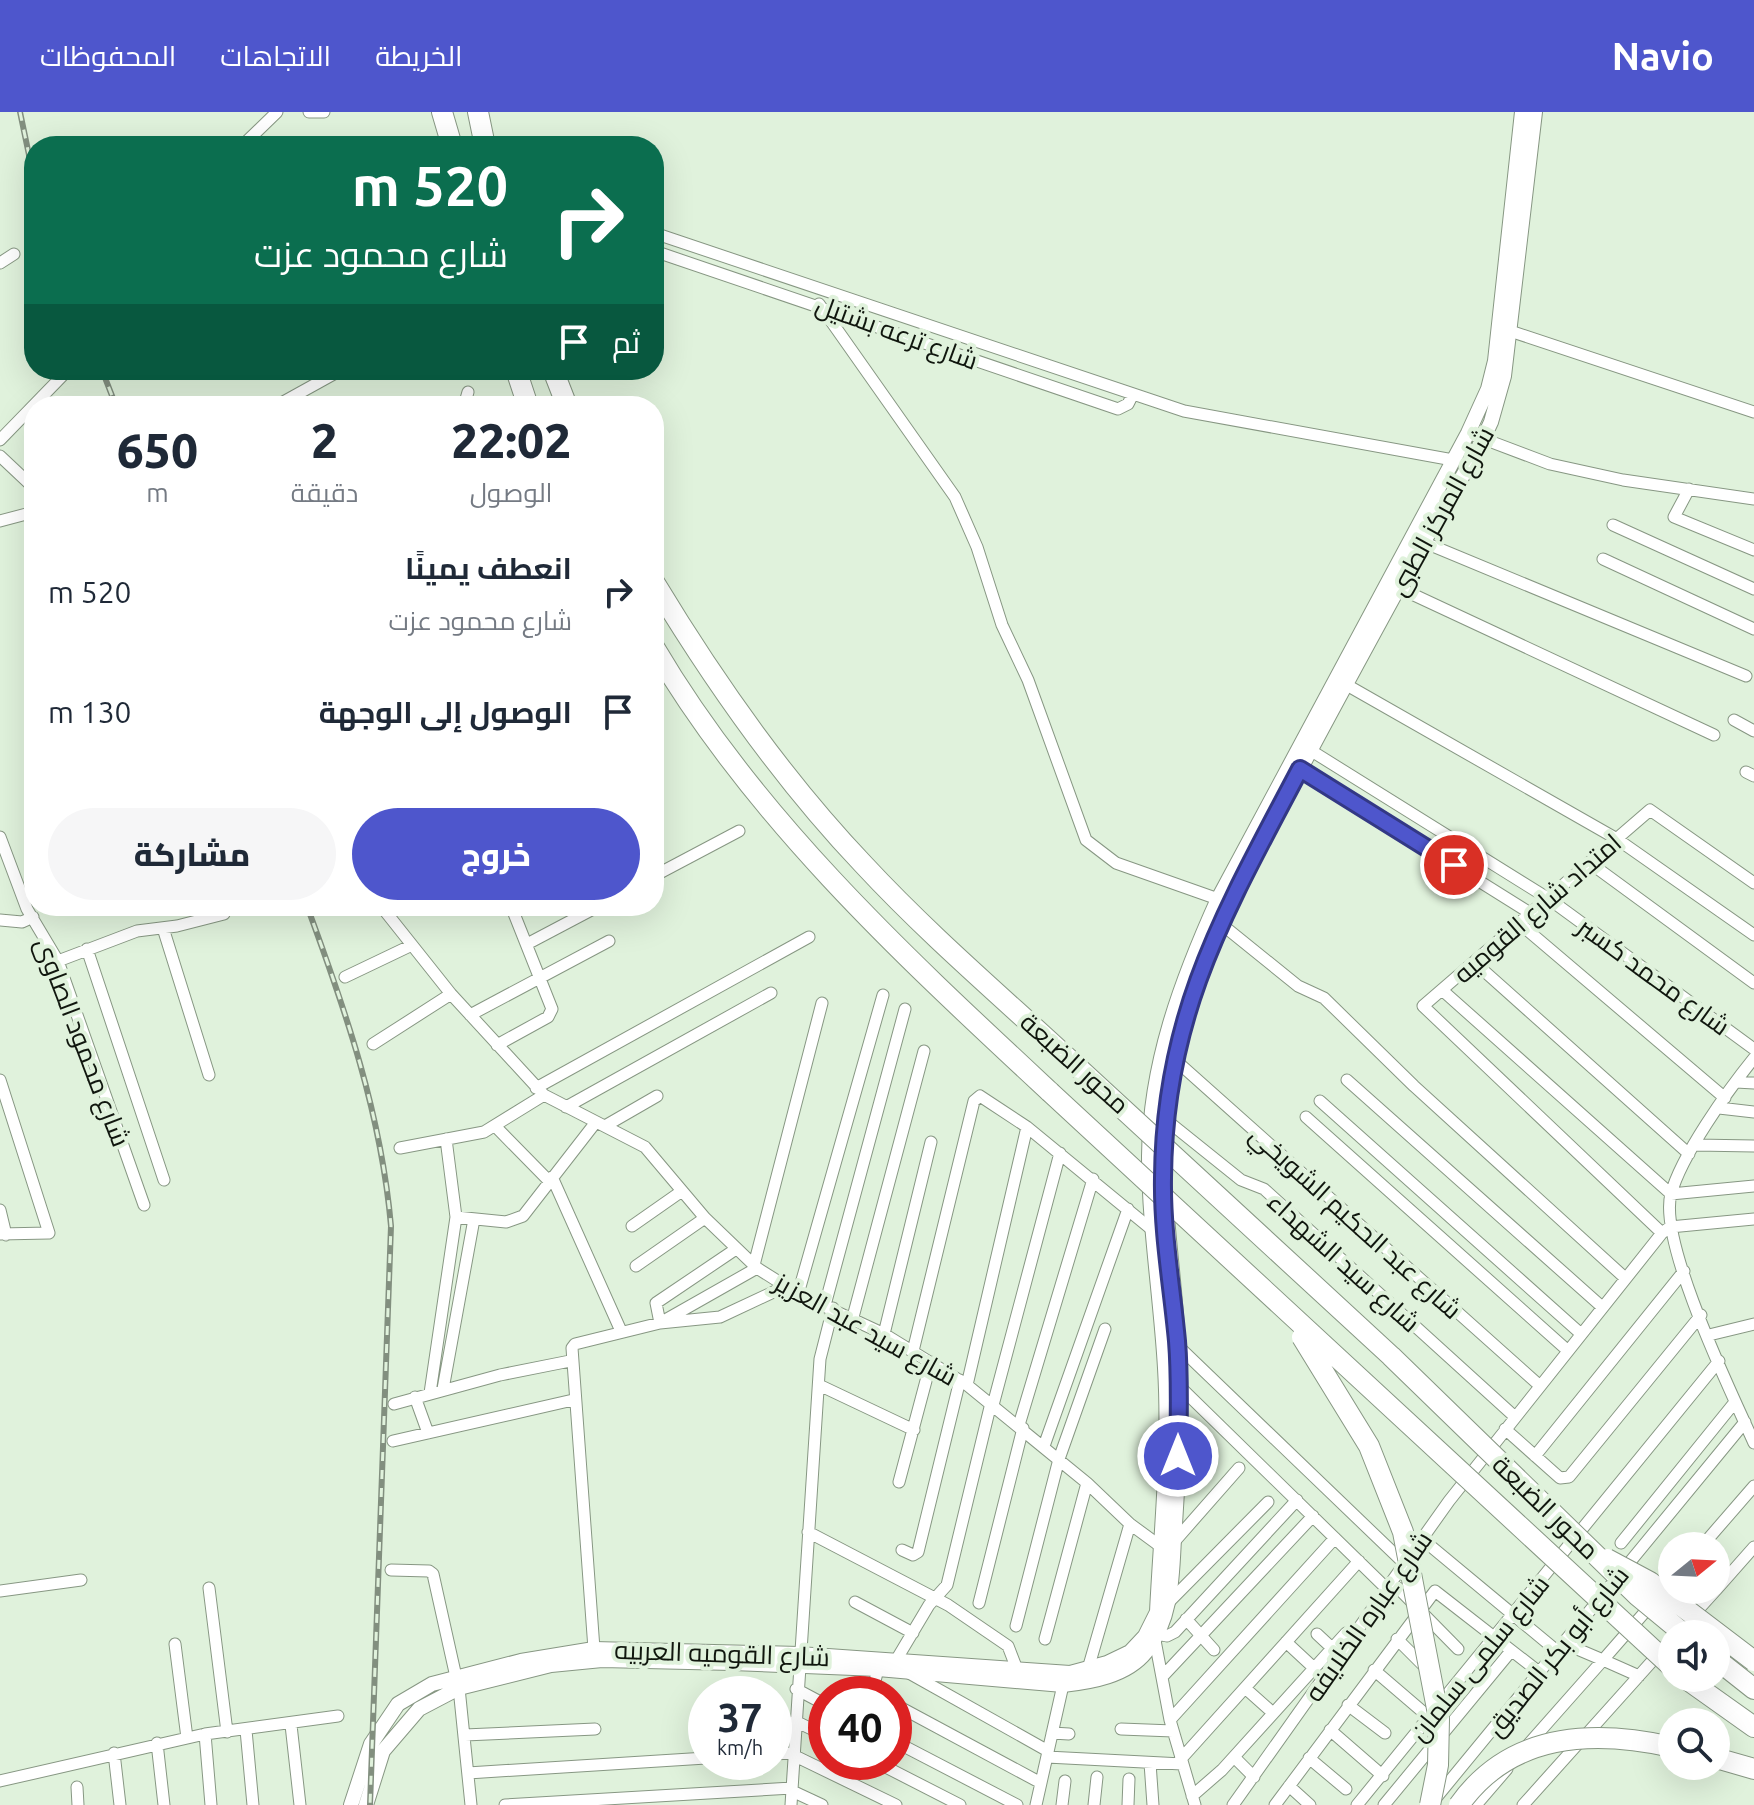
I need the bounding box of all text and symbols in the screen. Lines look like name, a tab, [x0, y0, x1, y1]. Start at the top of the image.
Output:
text: Navio	[1612, 35, 1714, 77]
text: المحفوظات	[40, 40, 176, 71]
text: الاتجاهات	[220, 40, 331, 71]
text: الخريطة	[375, 40, 463, 71]
text: 520 m	[352, 154, 508, 217]
icon: right	[536, 168, 640, 272]
text: شارع محمود عزت	[254, 233, 508, 274]
street label: شارع ترعه بشتيل	[811, 289, 982, 378]
icon: arrive	[552, 320, 596, 364]
text: ثم	[612, 325, 640, 359]
text: 2	[311, 413, 338, 467]
text: 22:02	[451, 413, 571, 467]
street label: شارع المركز الطبى	[1383, 422, 1502, 602]
text: 650	[117, 423, 198, 477]
text: m	[146, 478, 169, 507]
text: دقيقة	[291, 478, 358, 507]
text: الوصول	[470, 478, 553, 507]
text: انعطف يمينًا	[405, 551, 572, 585]
icon: right	[596, 570, 640, 614]
text: 520 m	[48, 575, 132, 609]
text: شارع محمود عزت	[388, 606, 572, 635]
icon: arrive	[596, 690, 640, 734]
text: 130 m	[48, 695, 132, 729]
text: الوصول إلى الوجهة	[319, 695, 572, 729]
button: مشاركة	[48, 808, 336, 900]
button: خروج	[352, 808, 640, 900]
street label: امتداد شارع القوميه	[1447, 827, 1629, 991]
pin	[1420, 831, 1488, 899]
icon: arrive	[1432, 843, 1476, 887]
street label: شارع محمد كسبر	[1569, 910, 1735, 1043]
street label: شارع محمود الصاوى	[27, 934, 136, 1152]
street label: محور الضبعة	[1014, 1007, 1135, 1120]
street label: شارع عبد الحكيم الشويخي	[1240, 1120, 1468, 1330]
street label: شارع سيد الشهداء	[1260, 1186, 1426, 1340]
street label: شارع سيد عبد العزيز	[767, 1266, 962, 1394]
position arrow	[1136, 1414, 1220, 1498]
street label: محور الضبعة	[1486, 1449, 1605, 1565]
street label: شارع عباره الخلايفه	[1299, 1525, 1440, 1708]
north arrow	[1658, 1532, 1730, 1604]
map controls	[1658, 1532, 1730, 1780]
street label: شارع أبو بكر الصديق	[1478, 1559, 1637, 1743]
street label: شارع سلمى سلمان	[1403, 1569, 1557, 1748]
button: sound	[1658, 1620, 1730, 1692]
street label: شارع القوميه العربيه	[614, 1635, 830, 1674]
speed limit sign: 40	[808, 1676, 912, 1780]
text: 37	[717, 1695, 763, 1740]
button: search	[1658, 1708, 1730, 1780]
text: km/h	[717, 1736, 763, 1759]

